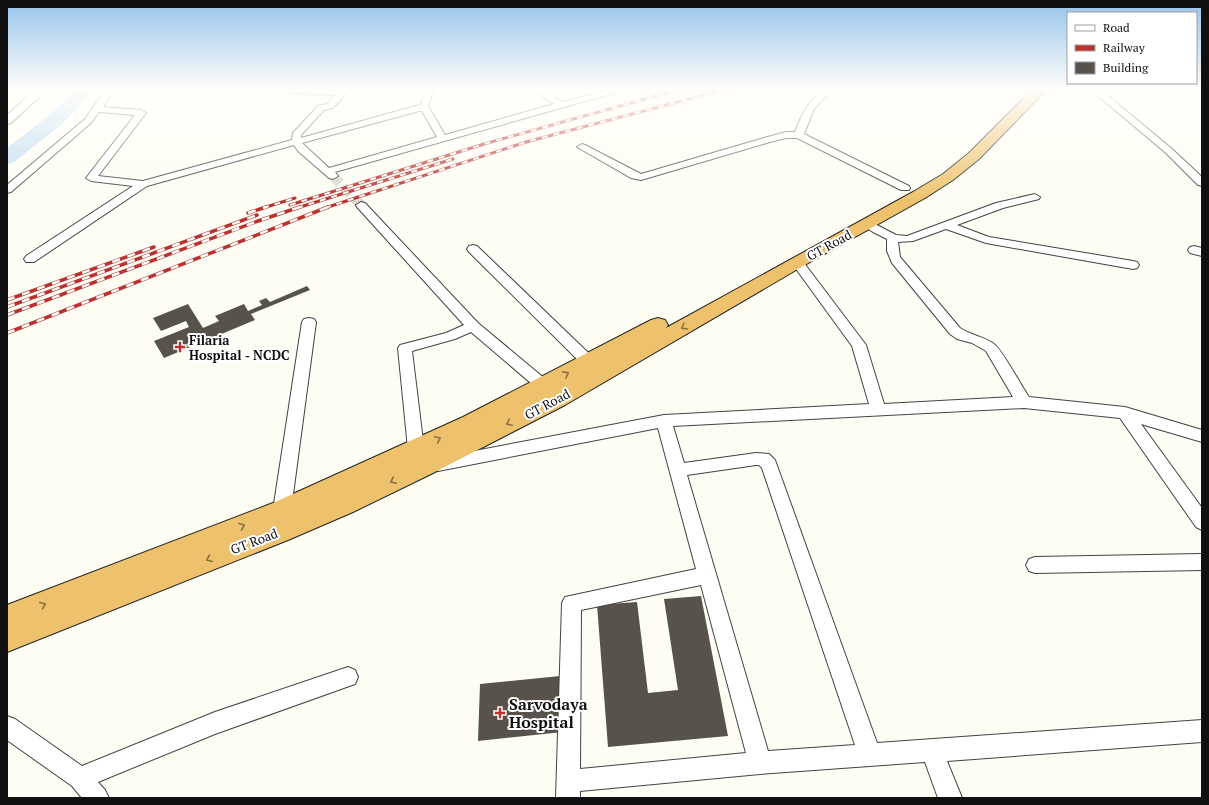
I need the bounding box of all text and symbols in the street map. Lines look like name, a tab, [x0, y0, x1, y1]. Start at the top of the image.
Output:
legend	[1067, 12, 1197, 84]
text: Road	[1103, 20, 1130, 35]
text: Railway	[1103, 40, 1146, 55]
text: Building	[1103, 60, 1149, 75]
street label: GT Road	[803, 225, 855, 265]
one-way arrow	[681, 322, 688, 329]
place label: Filaria Hospital - NCDC	[189, 331, 289, 364]
marker: Filaria Hospital - NCDC	[174, 341, 186, 353]
one-way arrow	[562, 372, 570, 379]
street label: GT Road	[521, 385, 573, 423]
one-way arrow	[506, 419, 513, 426]
one-way arrow	[433, 436, 441, 444]
one-way arrow	[389, 476, 397, 484]
one-way arrow	[239, 523, 246, 531]
street label: GT Road	[228, 524, 280, 558]
one-way arrow	[205, 554, 212, 562]
one-way arrow	[40, 601, 47, 609]
place label: Sarvodaya Hospital	[509, 693, 588, 733]
marker: Sarvodaya Hospital	[494, 707, 506, 719]

